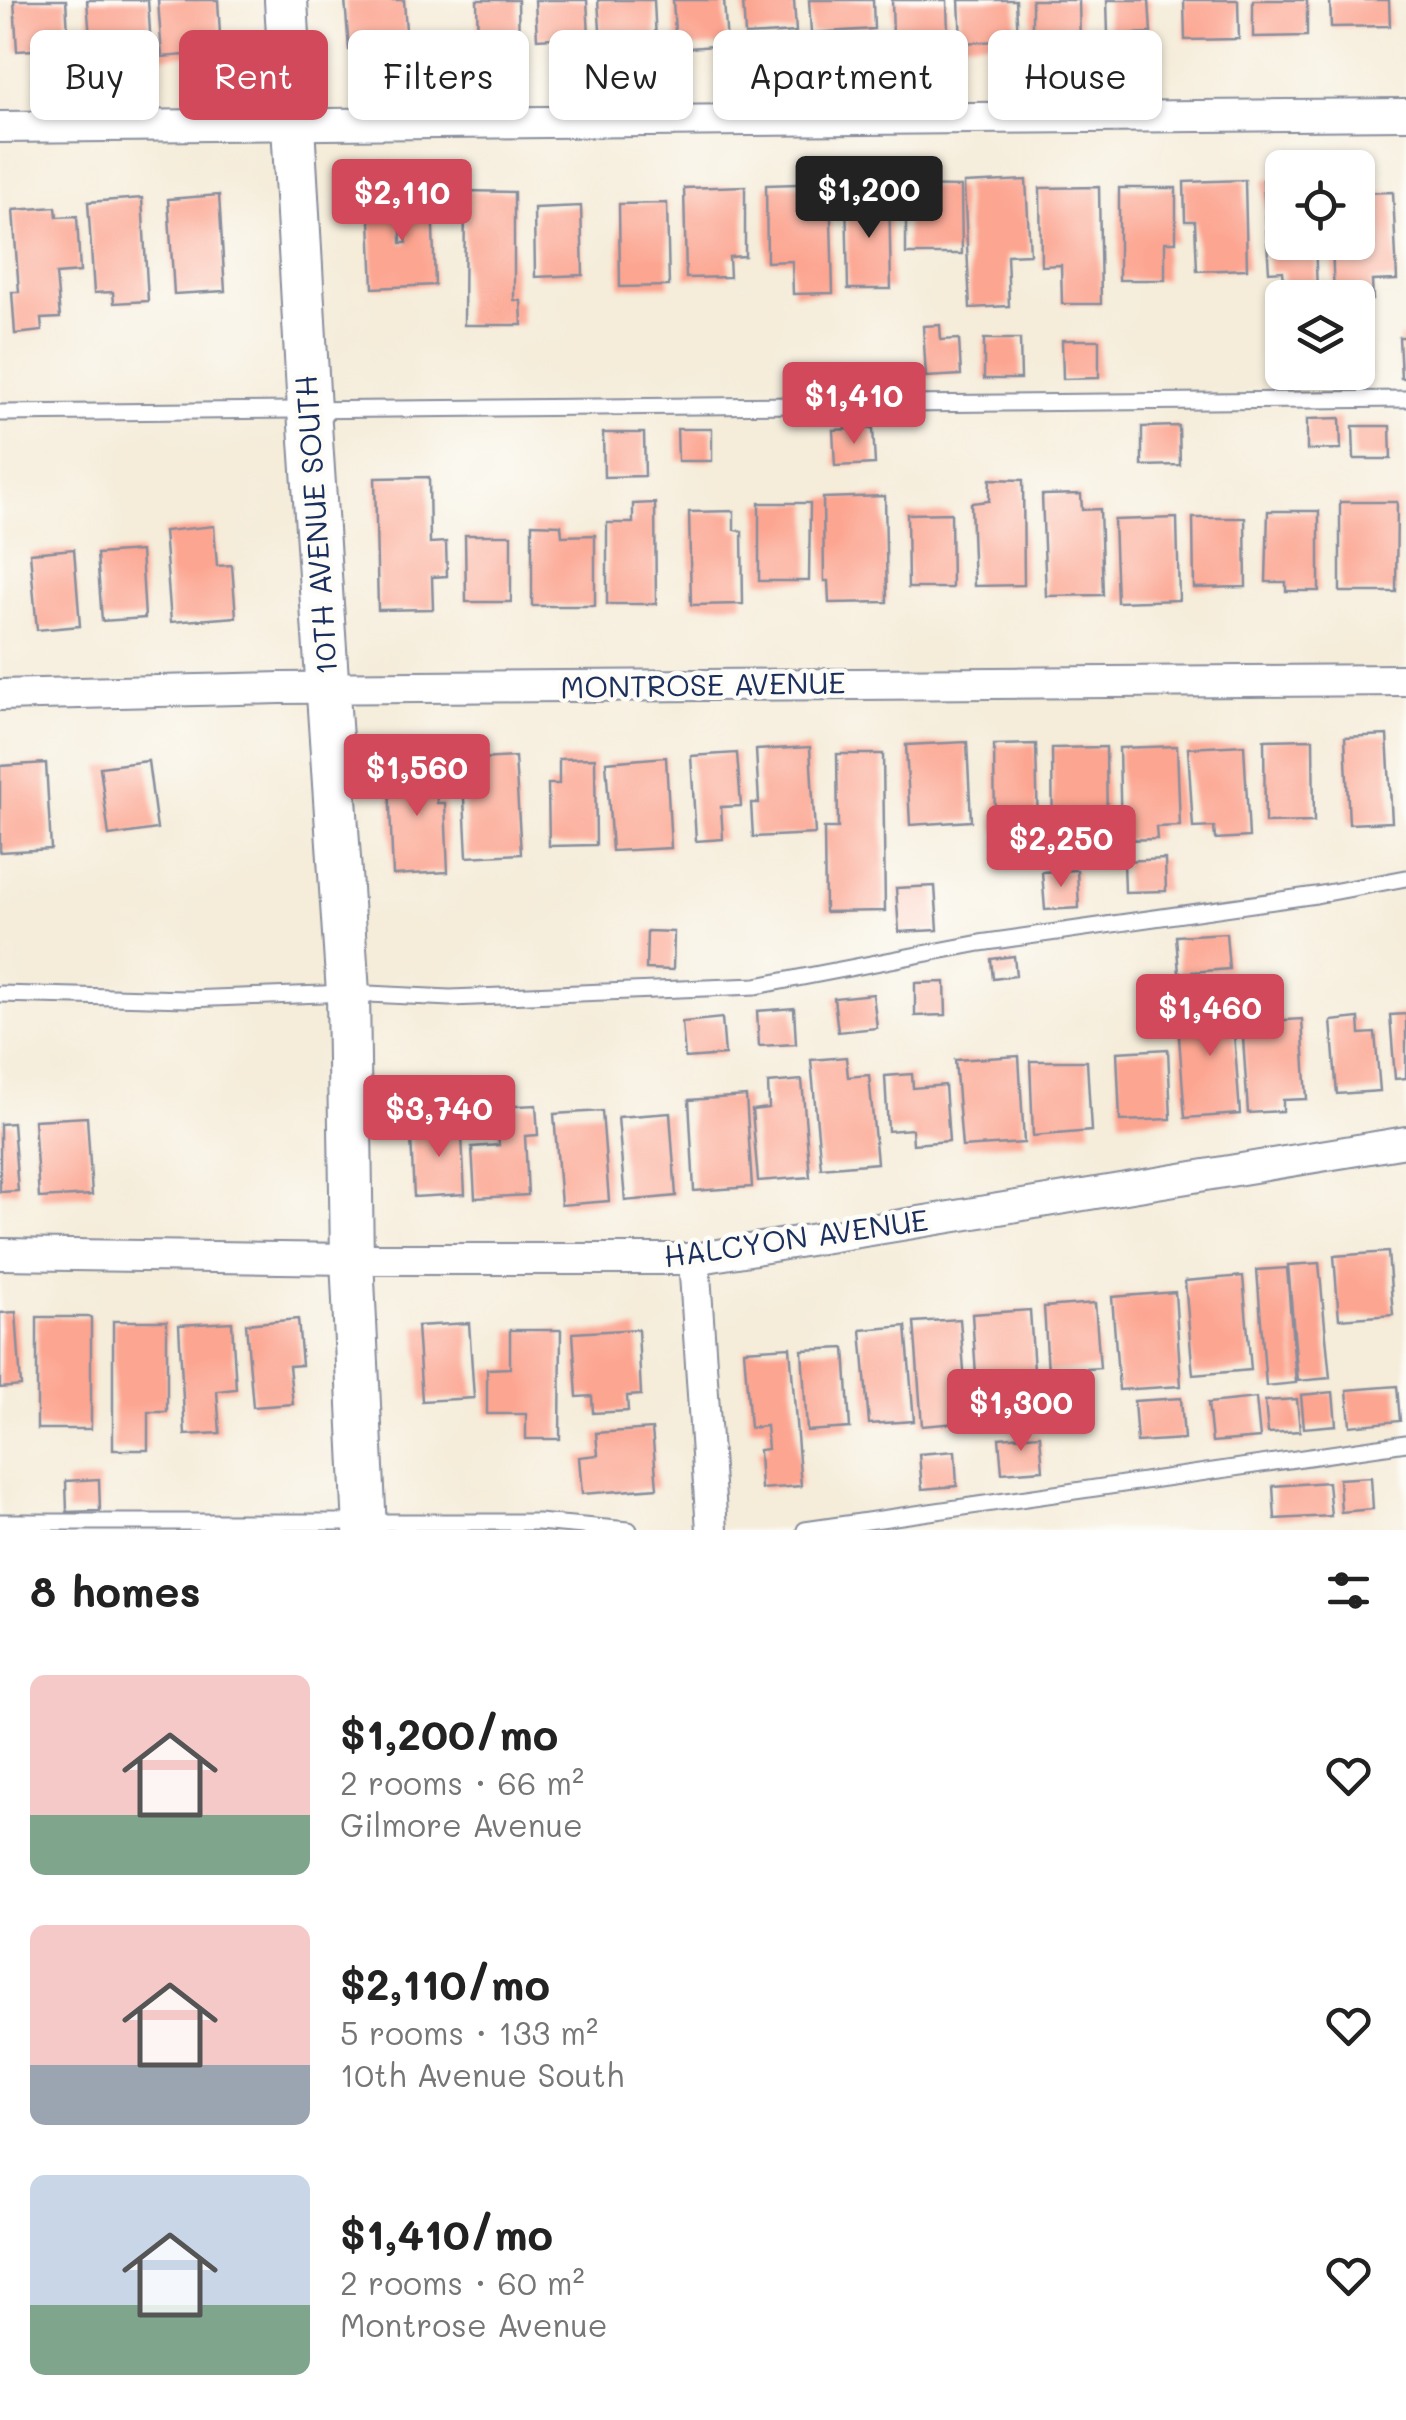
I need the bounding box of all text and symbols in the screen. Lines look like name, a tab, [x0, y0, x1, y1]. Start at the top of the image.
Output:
chip: Buy	[30, 30, 159, 120]
chip: Rent	[179, 30, 328, 120]
chip: Filters	[348, 30, 529, 120]
chip: New	[549, 30, 693, 120]
chip: Apartment	[713, 30, 968, 120]
chip: House	[988, 30, 1162, 120]
map controls	[1265, 150, 1375, 390]
button: locate	[1265, 150, 1375, 260]
pin: $1,200	[788, 156, 950, 241]
pin: $2,110	[321, 159, 483, 244]
text: $1,200	[818, 167, 920, 209]
text: $2,110	[354, 170, 450, 212]
button: layers	[1265, 280, 1375, 390]
pin: $1,410	[773, 362, 935, 447]
text: $1,410	[805, 373, 903, 415]
street label: 10TH AVENUE SOUTH	[285, 374, 345, 676]
street label: MONTROSE AVENUE	[560, 662, 846, 706]
pin: $1,560	[336, 734, 498, 819]
text: $1,560	[366, 745, 468, 787]
pin: $2,250	[980, 805, 1142, 890]
text: $2,250	[1009, 816, 1113, 858]
pin: $1,460	[1129, 974, 1291, 1059]
text: $1,460	[1158, 985, 1262, 1027]
pin: $3,740	[358, 1075, 520, 1160]
text: $3,740	[385, 1086, 493, 1128]
street label: HALCYON AVENUE	[661, 1199, 931, 1275]
pin: $1,300	[940, 1369, 1102, 1454]
text: $1,300	[969, 1380, 1073, 1422]
text: 8 homes	[30, 1563, 201, 1618]
icon: filters	[1321, 1563, 1376, 1618]
text: $1,200/mo	[340, 1706, 558, 1761]
icon: home	[110, 1715, 230, 1835]
icon: heart	[1321, 1748, 1376, 1803]
text: 2 rooms · 66 m²	[340, 1761, 584, 1803]
text: Gilmore Avenue	[340, 1803, 583, 1845]
text: $2,110/mo	[340, 1956, 550, 2011]
icon: home	[110, 1965, 230, 2085]
icon: heart	[1321, 1998, 1376, 2053]
text: 5 rooms · 133 m²	[340, 2011, 598, 2053]
text: 10th Avenue South	[340, 2053, 624, 2095]
text: $1,410/mo	[340, 2206, 553, 2261]
icon: home	[110, 2215, 230, 2335]
icon: heart	[1321, 2248, 1376, 2303]
text: 2 rooms · 60 m²	[340, 2261, 584, 2303]
text: Montrose Avenue	[340, 2303, 608, 2345]

